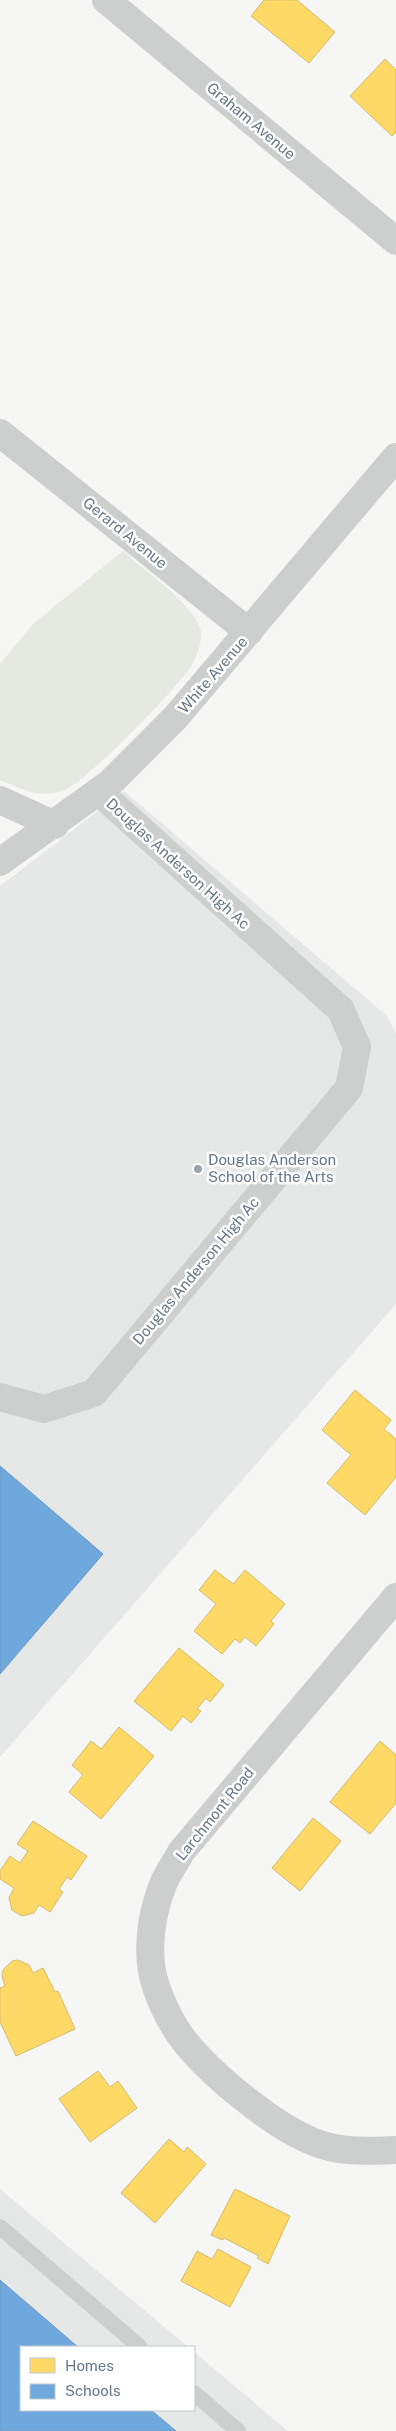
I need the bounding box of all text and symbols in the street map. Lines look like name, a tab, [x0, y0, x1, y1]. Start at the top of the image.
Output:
street label: Graham Avenue	[204, 79, 299, 162]
street label: Gerard Avenue	[80, 494, 171, 572]
street label: White Avenue	[175, 633, 250, 716]
street label: Douglas Anderson High Ac	[103, 795, 254, 933]
place label: Douglas Anderson School of the Arts	[208, 1151, 336, 1185]
marker: Douglas Anderson School of the Arts	[192, 1163, 204, 1175]
street label: Douglas Anderson High Ac	[129, 1194, 262, 1348]
street label: Larchmont Road	[172, 1764, 257, 1863]
legend	[20, 2346, 195, 2411]
text: Homes	[65, 2357, 114, 2374]
text: Schools	[65, 2382, 121, 2399]

